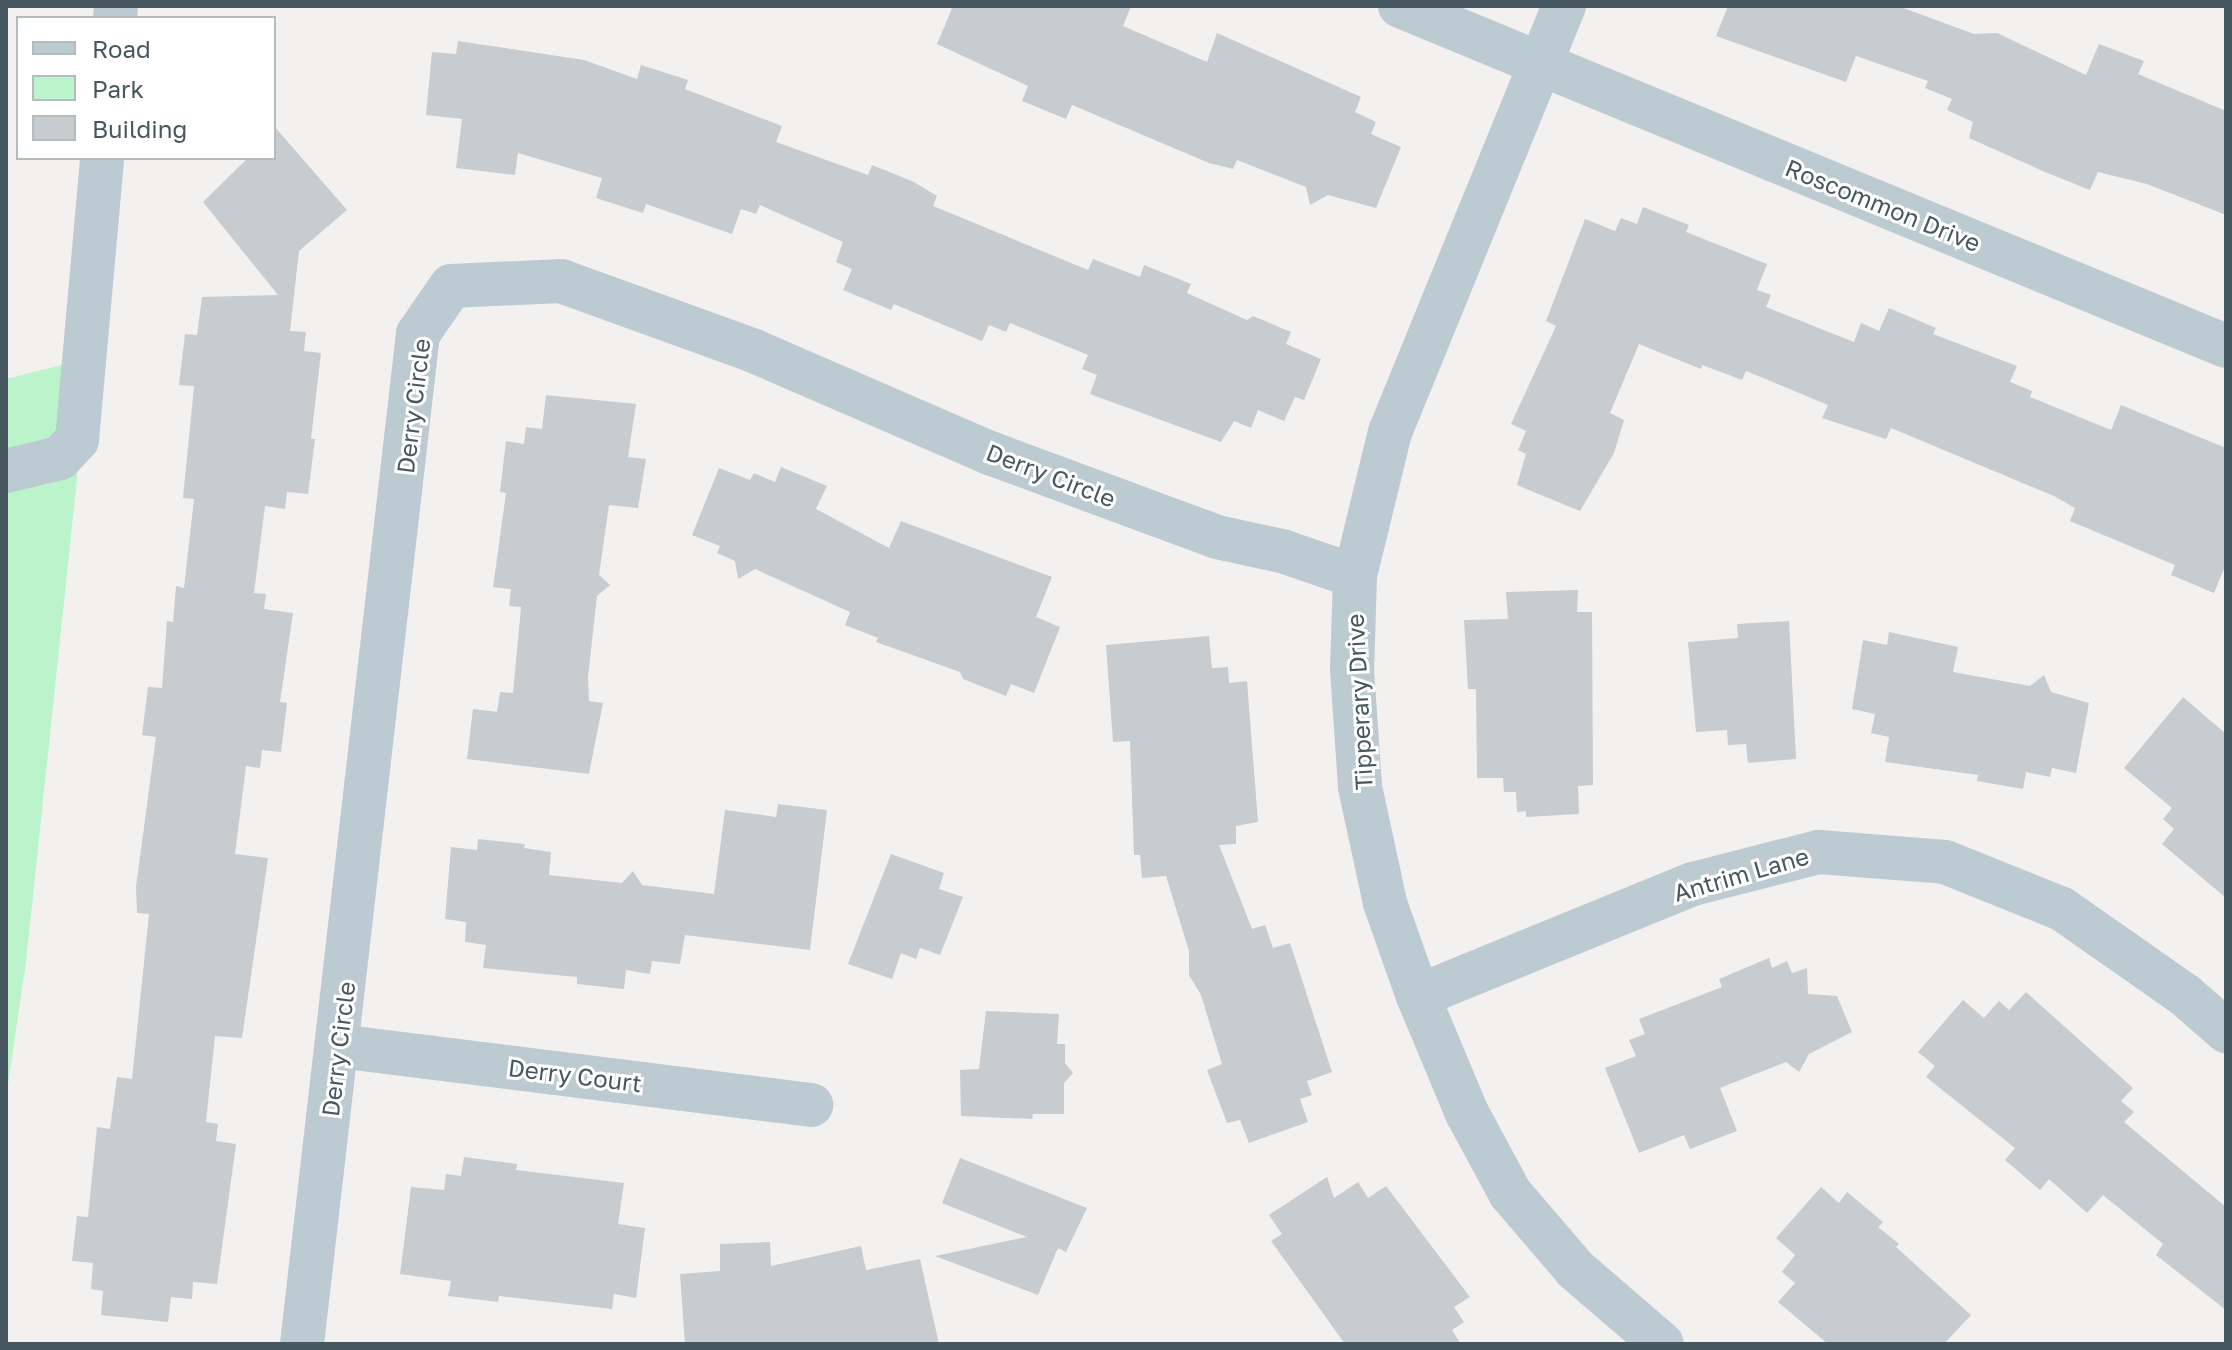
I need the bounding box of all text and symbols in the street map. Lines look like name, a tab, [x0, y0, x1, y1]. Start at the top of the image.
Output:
legend	[16, 16, 276, 160]
text: Road	[92, 34, 151, 63]
text: Park	[92, 74, 144, 103]
text: Building	[92, 114, 187, 143]
street label: Roscommon Drive	[1781, 153, 1985, 257]
street label: Derry Circle	[390, 337, 436, 475]
street label: Derry Circle	[982, 437, 1120, 513]
street label: Tipperary Drive	[1340, 613, 1378, 791]
street label: Antrim Lane	[1670, 841, 1812, 907]
street label: Derry Circle	[315, 980, 361, 1118]
street label: Derry Court	[507, 1053, 643, 1097]

